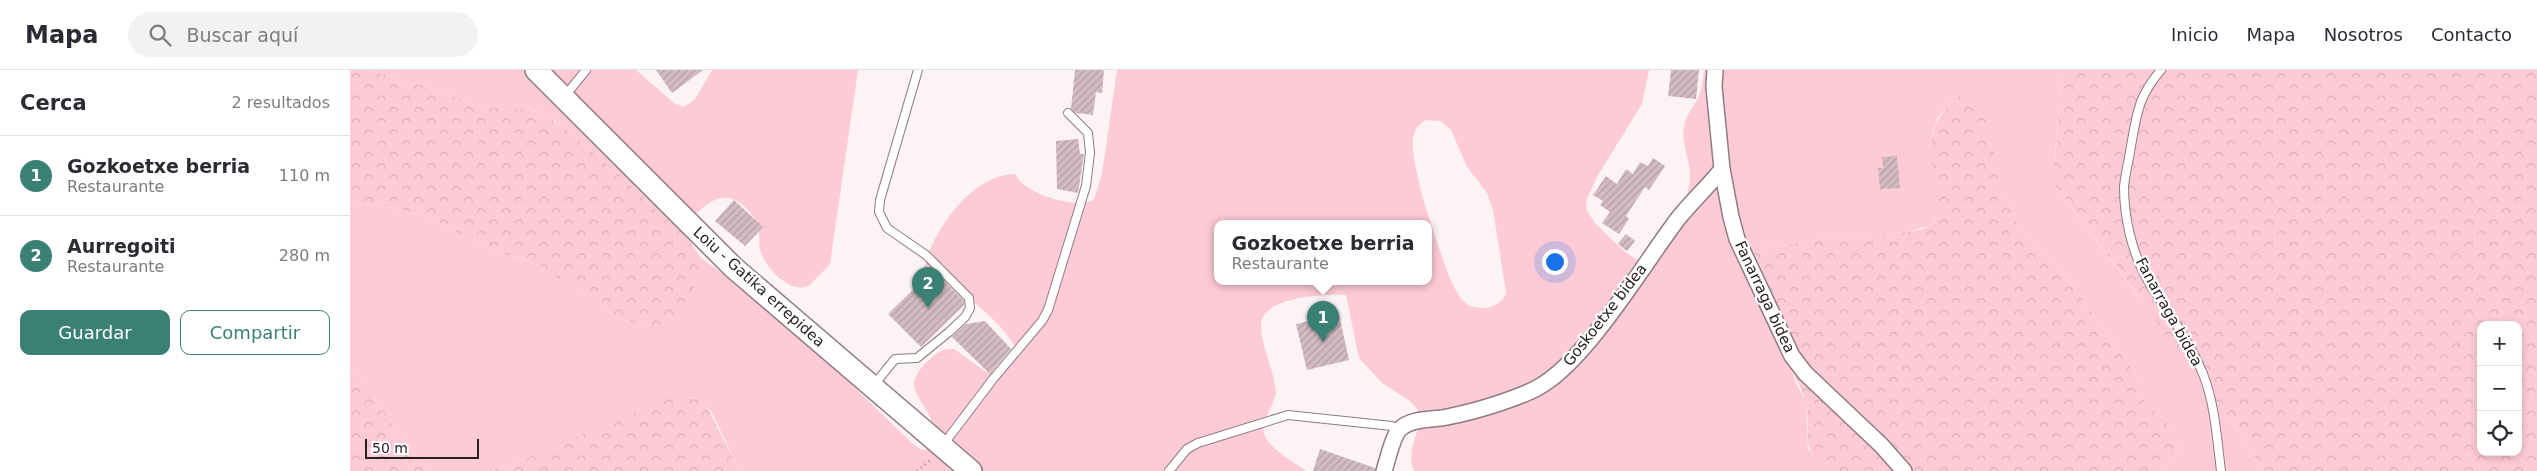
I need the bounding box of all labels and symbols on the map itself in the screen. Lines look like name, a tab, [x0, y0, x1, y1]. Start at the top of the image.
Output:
street label: Loiu - Gatika errepidea	[689, 223, 829, 351]
street label: Fanarraga bidea	[1731, 238, 1799, 356]
your location	[1542, 249, 1568, 275]
street label: Fanarraga bidea	[2132, 254, 2206, 370]
street label: Goskoetxe bidea	[1559, 260, 1651, 370]
pin: 2	[912, 267, 944, 308]
pin: 1	[1307, 301, 1339, 342]
scale bar	[365, 436, 479, 459]

